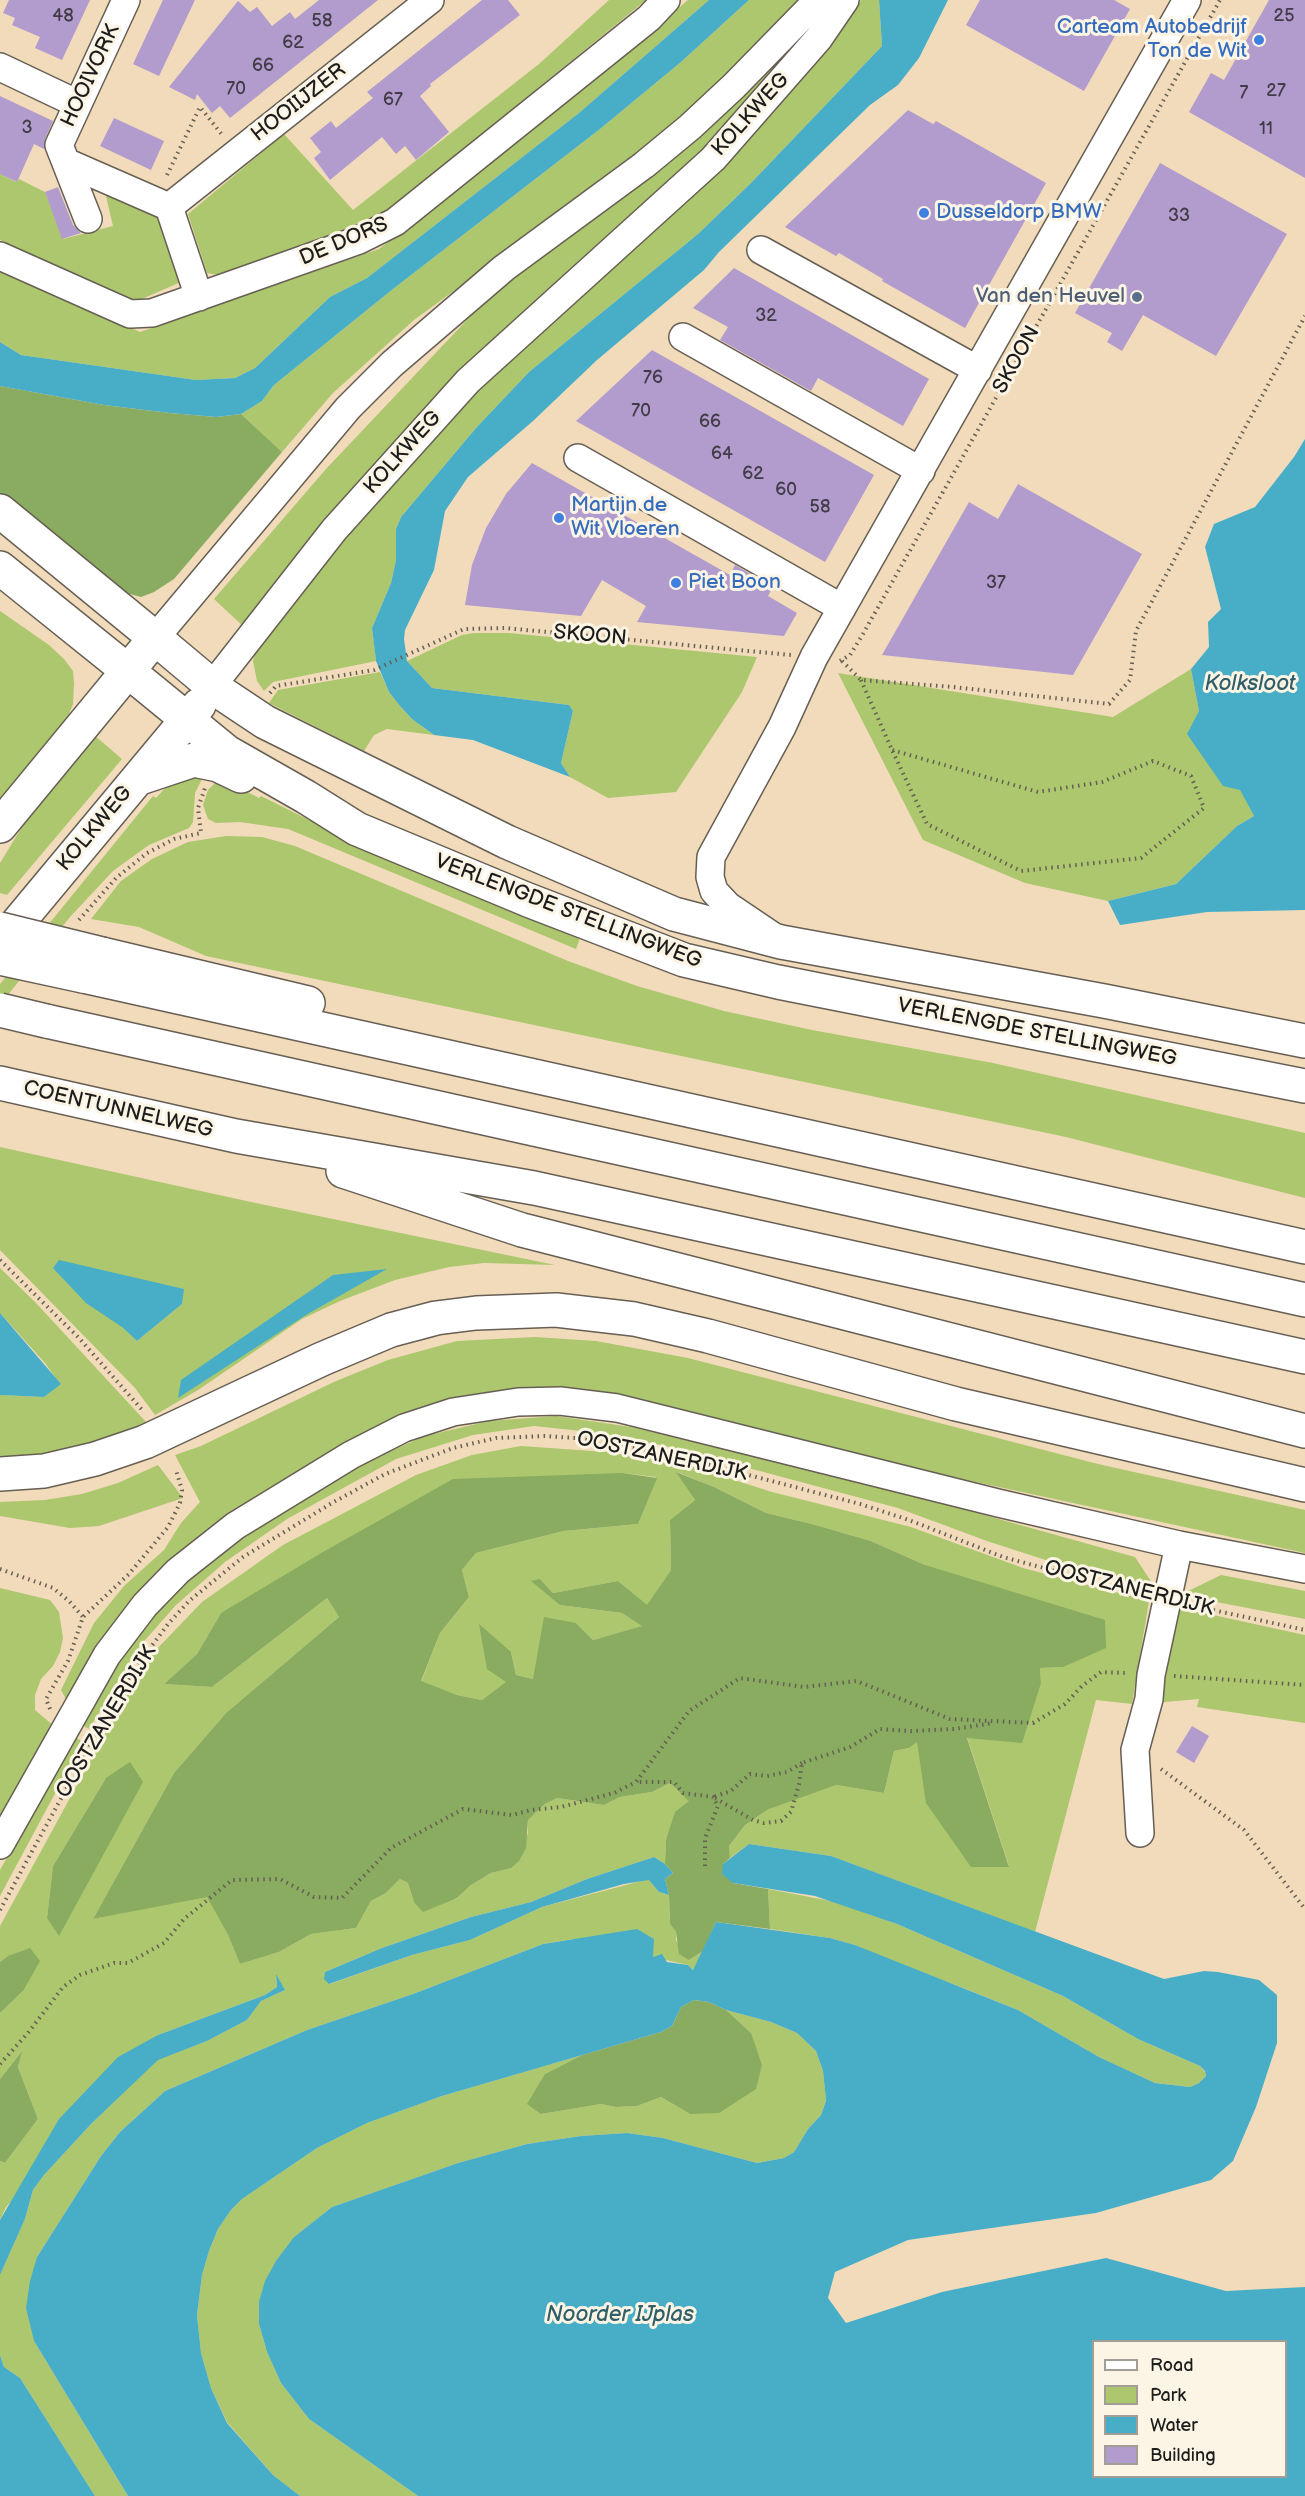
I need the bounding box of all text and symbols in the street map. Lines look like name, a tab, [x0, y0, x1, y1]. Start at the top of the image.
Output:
house number: 48	[52, 5, 74, 27]
house number: 25	[1274, 5, 1294, 27]
house number: 58	[312, 10, 332, 32]
place label: Carteam Autobedrijf Ton de Wit	[1057, 15, 1247, 65]
street label: HOOIVORK	[56, 21, 126, 131]
house number: 62	[282, 32, 304, 54]
marker: Carteam Autobedrijf Ton de Wit	[1252, 33, 1266, 47]
house number: 66	[252, 55, 274, 77]
street label: HOOIIJZER	[247, 58, 351, 148]
street label: KOLKWEG	[707, 68, 795, 162]
house number: 70	[226, 78, 246, 100]
house number: 27	[1266, 80, 1286, 102]
house number: 7	[1240, 82, 1248, 104]
house number: 67	[383, 89, 403, 111]
house number: 3	[21, 117, 33, 139]
house number: 11	[1259, 118, 1273, 140]
place label: Dusseldorp BMW	[936, 200, 1102, 226]
house number: 33	[1168, 205, 1190, 227]
marker: Dusseldorp BMW	[917, 206, 931, 220]
street label: DE DORS	[296, 212, 392, 272]
place label: Van den Heuvel	[976, 284, 1125, 310]
marker: Van den Heuvel	[1130, 290, 1144, 304]
house number: 32	[755, 305, 777, 327]
street label: SKOON	[988, 322, 1046, 398]
house number: 76	[643, 367, 663, 389]
house number: 70	[631, 400, 651, 422]
street label: KOLKWEG	[359, 406, 447, 500]
house number: 66	[699, 411, 721, 433]
house number: 64	[711, 443, 733, 465]
house number: 62	[742, 463, 764, 485]
house number: 60	[775, 479, 797, 501]
place label: Martijn de Wit Vloeren	[571, 493, 680, 543]
house number: 58	[810, 496, 830, 518]
marker: Martijn de Wit Vloeren	[552, 511, 566, 525]
place label: Piet Boon	[688, 570, 781, 596]
house number: 37	[986, 572, 1006, 594]
marker: Piet Boon	[669, 576, 683, 590]
street label: SKOON	[552, 620, 628, 652]
water label: Kolksloot	[1204, 671, 1296, 697]
street label: KOLKWEG	[52, 781, 138, 877]
street label: VERLENGDE STELLINGWEG	[431, 849, 705, 975]
street label: VERLENGDE STELLINGWEG	[895, 994, 1179, 1072]
street label: COENTUNNELWEG	[21, 1076, 215, 1144]
street label: OOSTZANERDIJK	[574, 1427, 750, 1487]
street label: OOSTZANERDIJK	[1042, 1556, 1216, 1622]
street label: OOSTZANERDIJK	[51, 1641, 163, 1803]
water label: Noorder IJplas	[546, 2302, 694, 2328]
legend	[1092, 2340, 1287, 2478]
text: Road	[1150, 2355, 1194, 2376]
text: Park	[1150, 2385, 1186, 2406]
text: Water	[1150, 2415, 1198, 2436]
text: Building	[1150, 2445, 1216, 2466]

